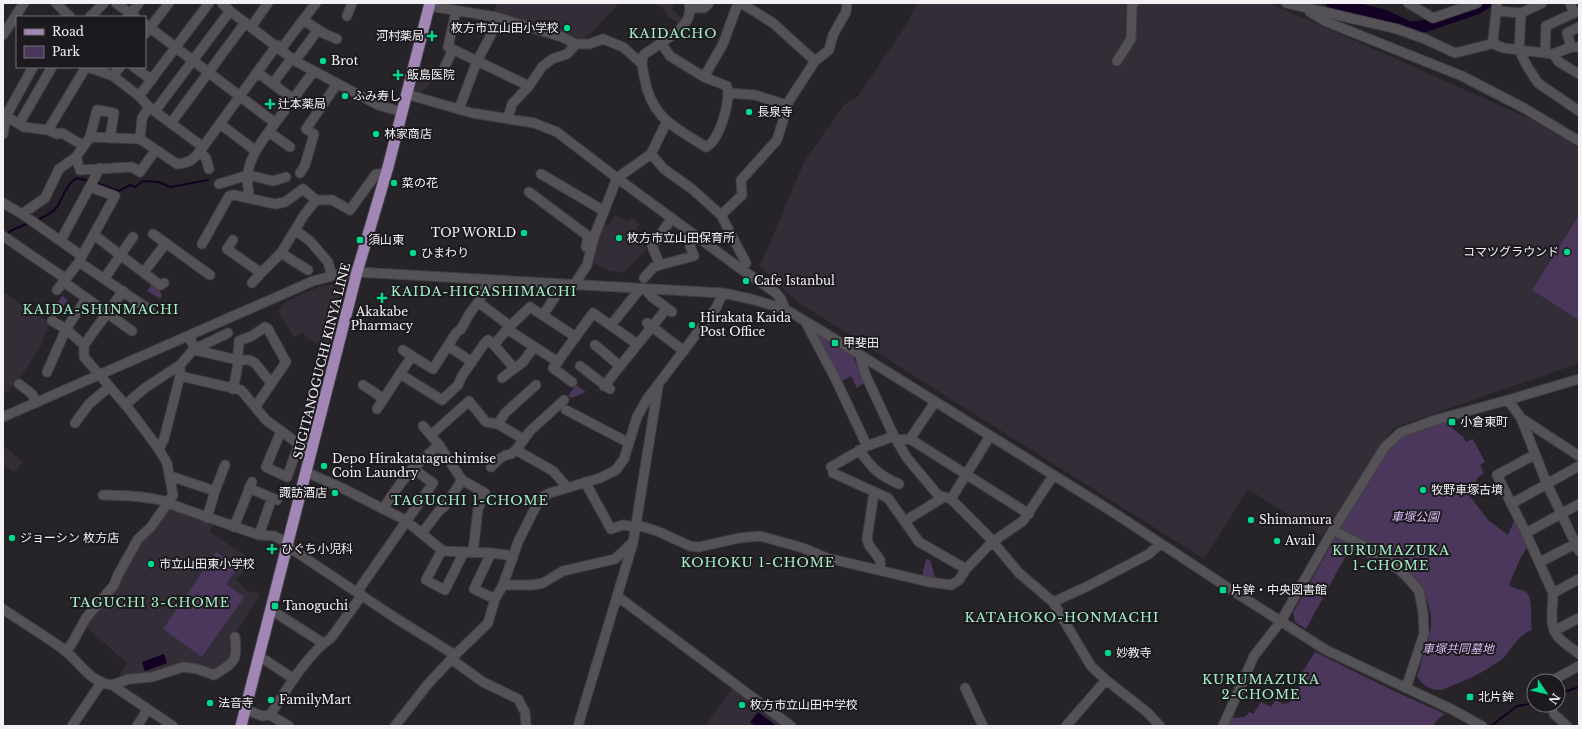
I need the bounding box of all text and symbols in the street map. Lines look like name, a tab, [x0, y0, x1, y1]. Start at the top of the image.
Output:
legend	[16, 16, 146, 68]
place label: 枚方市立山田小学校	[451, 20, 559, 35]
marker: 枚方市立山田小学校	[562, 23, 572, 33]
text: Road	[52, 24, 84, 39]
district label: KAIDACHO	[628, 25, 718, 42]
place label: 河村薬局	[376, 28, 424, 43]
marker: 河村薬局	[427, 31, 437, 41]
text: Park	[52, 44, 80, 59]
place label: Brot	[331, 53, 359, 68]
marker: Brot	[318, 56, 328, 66]
place label: 飯島医院	[407, 67, 455, 82]
marker: 飯島医院	[392, 69, 404, 81]
place label: ふみ寿し	[353, 88, 401, 103]
marker: ふみ寿し	[340, 91, 350, 101]
place label: 辻本薬局	[278, 96, 326, 111]
marker: 辻本薬局	[265, 99, 275, 109]
place label: 長泉寺	[757, 104, 793, 119]
marker: 長泉寺	[744, 107, 754, 117]
place label: 林家商店	[384, 126, 432, 141]
marker: 林家商店	[371, 129, 381, 139]
place label: 菜の花	[402, 175, 438, 190]
marker: 菜の花	[389, 178, 399, 188]
place label: TOP WORLD	[431, 225, 516, 240]
marker: TOP WORLD	[519, 228, 529, 238]
place label: 枚方市立山田保育所	[627, 230, 735, 245]
place label: 須山東	[368, 232, 404, 247]
marker: 枚方市立山田保育所	[614, 233, 624, 243]
marker: 須山東	[355, 235, 365, 245]
place label: コマツグラウンド	[1463, 244, 1559, 259]
place label: ひまわり	[421, 245, 469, 260]
marker: コマツグラウンド	[1562, 247, 1572, 257]
marker: ひまわり	[408, 248, 418, 258]
street label: SUGITANOGUCHI KINYA LINE	[290, 261, 353, 461]
place label: Cafe Istanbul	[754, 273, 835, 288]
marker: Cafe Istanbul	[741, 276, 751, 286]
district label: KAIDA-HIGASHIMACHI	[391, 283, 577, 300]
marker: Akakabe Pharmacy	[377, 293, 387, 303]
district label: KAIDA-SHINMACHI	[23, 301, 179, 318]
place label: Akakabe Pharmacy	[351, 304, 414, 333]
place label: Hirakata Kaida Post Office	[700, 310, 791, 339]
marker: Hirakata Kaida Post Office	[687, 320, 697, 330]
place label: 甲斐田	[843, 335, 879, 350]
marker: 甲斐田	[830, 338, 840, 348]
place label: 小倉東町	[1460, 414, 1508, 429]
marker: 小倉東町	[1447, 417, 1457, 427]
place label: Depo Hirakatataguchimise Coin Laundry	[332, 451, 496, 480]
marker: Depo Hirakatataguchimise Coin Laundry	[319, 461, 329, 471]
place label: 牧野車塚古墳	[1431, 482, 1503, 497]
place label: 諏訪酒店	[279, 485, 327, 500]
marker: 牧野車塚古墳	[1418, 485, 1428, 495]
marker: 諏訪酒店	[330, 488, 340, 498]
district label: TAGUCHI 1-CHOME	[391, 492, 549, 509]
park label: 車塚公園	[1391, 509, 1441, 524]
place label: Shimamura	[1259, 512, 1332, 527]
marker: Shimamura	[1246, 515, 1256, 525]
place label: ジョーシン 枚方店	[20, 530, 119, 545]
marker: ジョーシン 枚方店	[7, 533, 17, 543]
place label: Avail	[1284, 533, 1316, 548]
marker: Avail	[1272, 536, 1282, 546]
place label: ひぐち小児科	[281, 541, 353, 556]
district label: KURUMAZUKA 1-CHOME	[1332, 542, 1450, 574]
marker: ひぐち小児科	[266, 543, 278, 555]
district label: KOHOKU 1-CHOME	[681, 554, 835, 571]
place label: 市立山田東小学校	[159, 556, 255, 571]
marker: 市立山田東小学校	[146, 559, 156, 569]
place label: 片鉾・中央図書館	[1231, 582, 1327, 597]
marker: 片鉾・中央図書館	[1218, 585, 1228, 595]
district label: TAGUCHI 3-CHOME	[70, 594, 230, 611]
place label: Tanoguchi	[283, 598, 348, 613]
marker: Tanoguchi	[270, 601, 280, 611]
district label: KATAHOKO-HONMACHI	[965, 609, 1159, 626]
park label: 車塚共同墓地	[1422, 641, 1496, 656]
place label: 妙教寺	[1116, 645, 1152, 660]
marker: 妙教寺	[1103, 648, 1113, 658]
district label: KURUMAZUKA 2-CHOME	[1202, 671, 1320, 703]
north arrow	[1526, 673, 1566, 713]
place label: 北片鉾	[1478, 689, 1514, 704]
text: N	[1545, 690, 1563, 708]
place label: FamilyMart	[279, 692, 352, 707]
marker: 北片鉾	[1465, 692, 1475, 702]
place label: 法音寺	[218, 695, 254, 710]
marker: FamilyMart	[266, 695, 276, 705]
place label: 枚方市立山田中学校	[750, 697, 858, 712]
marker: 法音寺	[205, 698, 215, 708]
marker: 枚方市立山田中学校	[737, 700, 747, 710]

